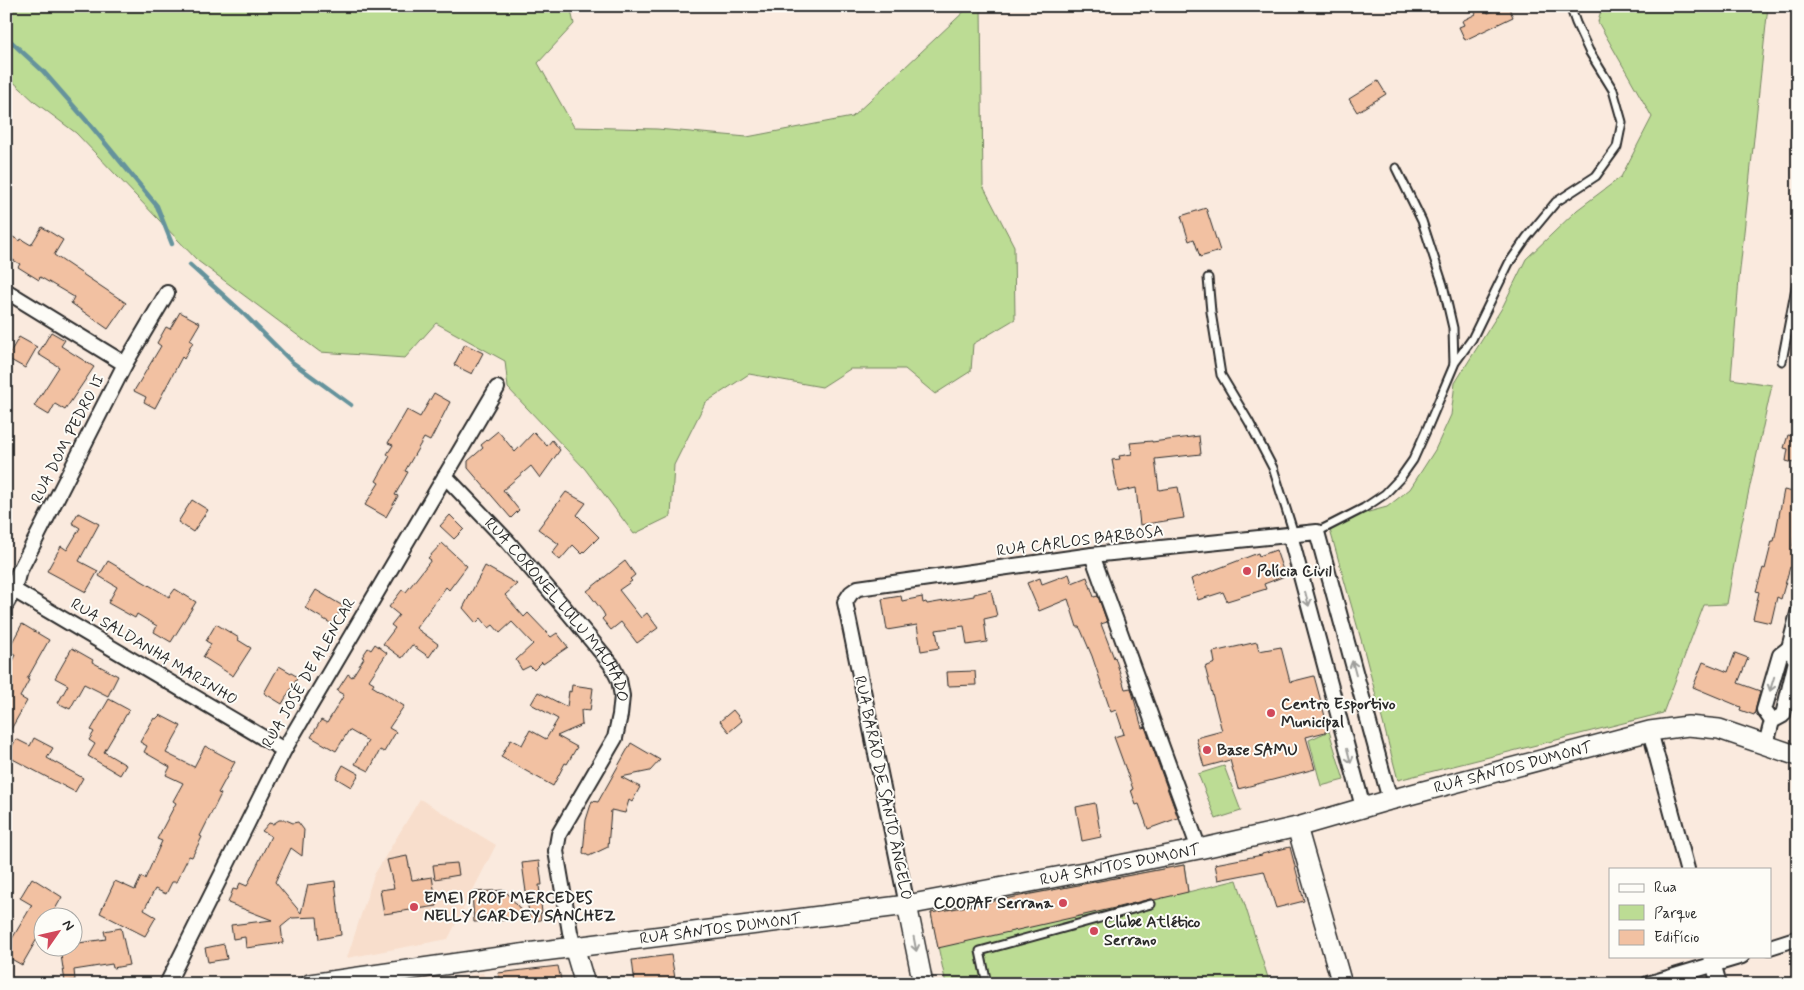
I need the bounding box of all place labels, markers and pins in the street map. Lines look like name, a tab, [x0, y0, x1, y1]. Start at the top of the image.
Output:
place label: Polícia Civil	[1257, 561, 1332, 582]
marker: Polícia Civil	[1241, 565, 1253, 577]
place label: Centro Esportivo Municipal	[1281, 694, 1396, 733]
marker: Centro Esportivo Municipal	[1265, 707, 1277, 719]
place label: Base SAMU	[1217, 740, 1298, 761]
marker: Base SAMU	[1201, 744, 1213, 756]
place label: EMEI PROF MERCEDES NELLY GARDEY SANCHEZ	[424, 888, 616, 927]
place label: COOPAF Serrana	[934, 893, 1053, 914]
marker: COOPAF Serrana	[1057, 897, 1069, 909]
marker: EMEI PROF MERCEDES NELLY GARDEY SANCHEZ	[408, 901, 420, 913]
place label: Clube Atlético Serrano	[1104, 912, 1201, 951]
marker: Clube Atlético Serrano	[1088, 925, 1100, 937]

